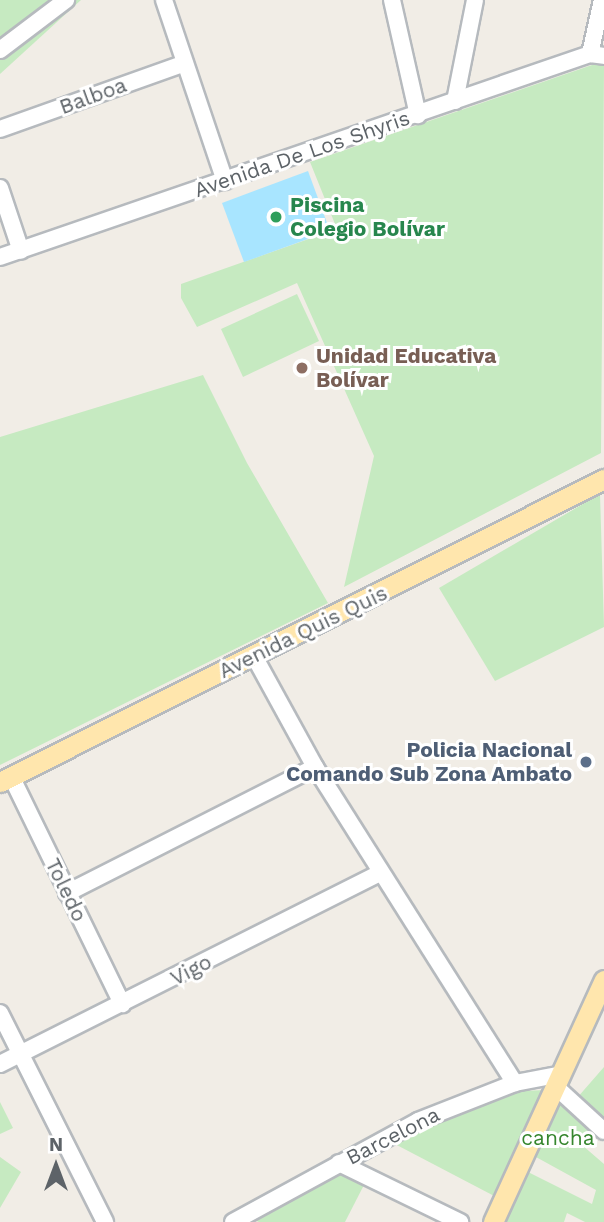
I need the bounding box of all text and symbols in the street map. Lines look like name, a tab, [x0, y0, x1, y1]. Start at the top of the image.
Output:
street label: Balboa	[56, 72, 130, 120]
street label: Avenida De Los Shyris	[191, 105, 413, 203]
place label: Piscina Colegio Bolívar	[290, 192, 445, 242]
marker: Piscina Colegio Bolívar	[268, 209, 284, 225]
place label: Unidad Educativa Bolívar	[316, 343, 496, 393]
marker: Unidad Educativa Bolívar	[294, 360, 310, 376]
street label: Avenida Quis Quis	[214, 580, 392, 684]
place label: Policia Nacional Comando Sub Zona Ambato	[285, 737, 572, 787]
marker: Policia Nacional Comando Sub Zona Ambato	[578, 754, 594, 770]
street label: Toledo	[40, 854, 92, 926]
street label: Vigo	[166, 949, 216, 991]
street label: Barcelona	[342, 1102, 444, 1170]
park label: cancha	[521, 1125, 595, 1151]
north arrow	[21, 1131, 91, 1201]
text: N	[49, 1133, 63, 1156]

